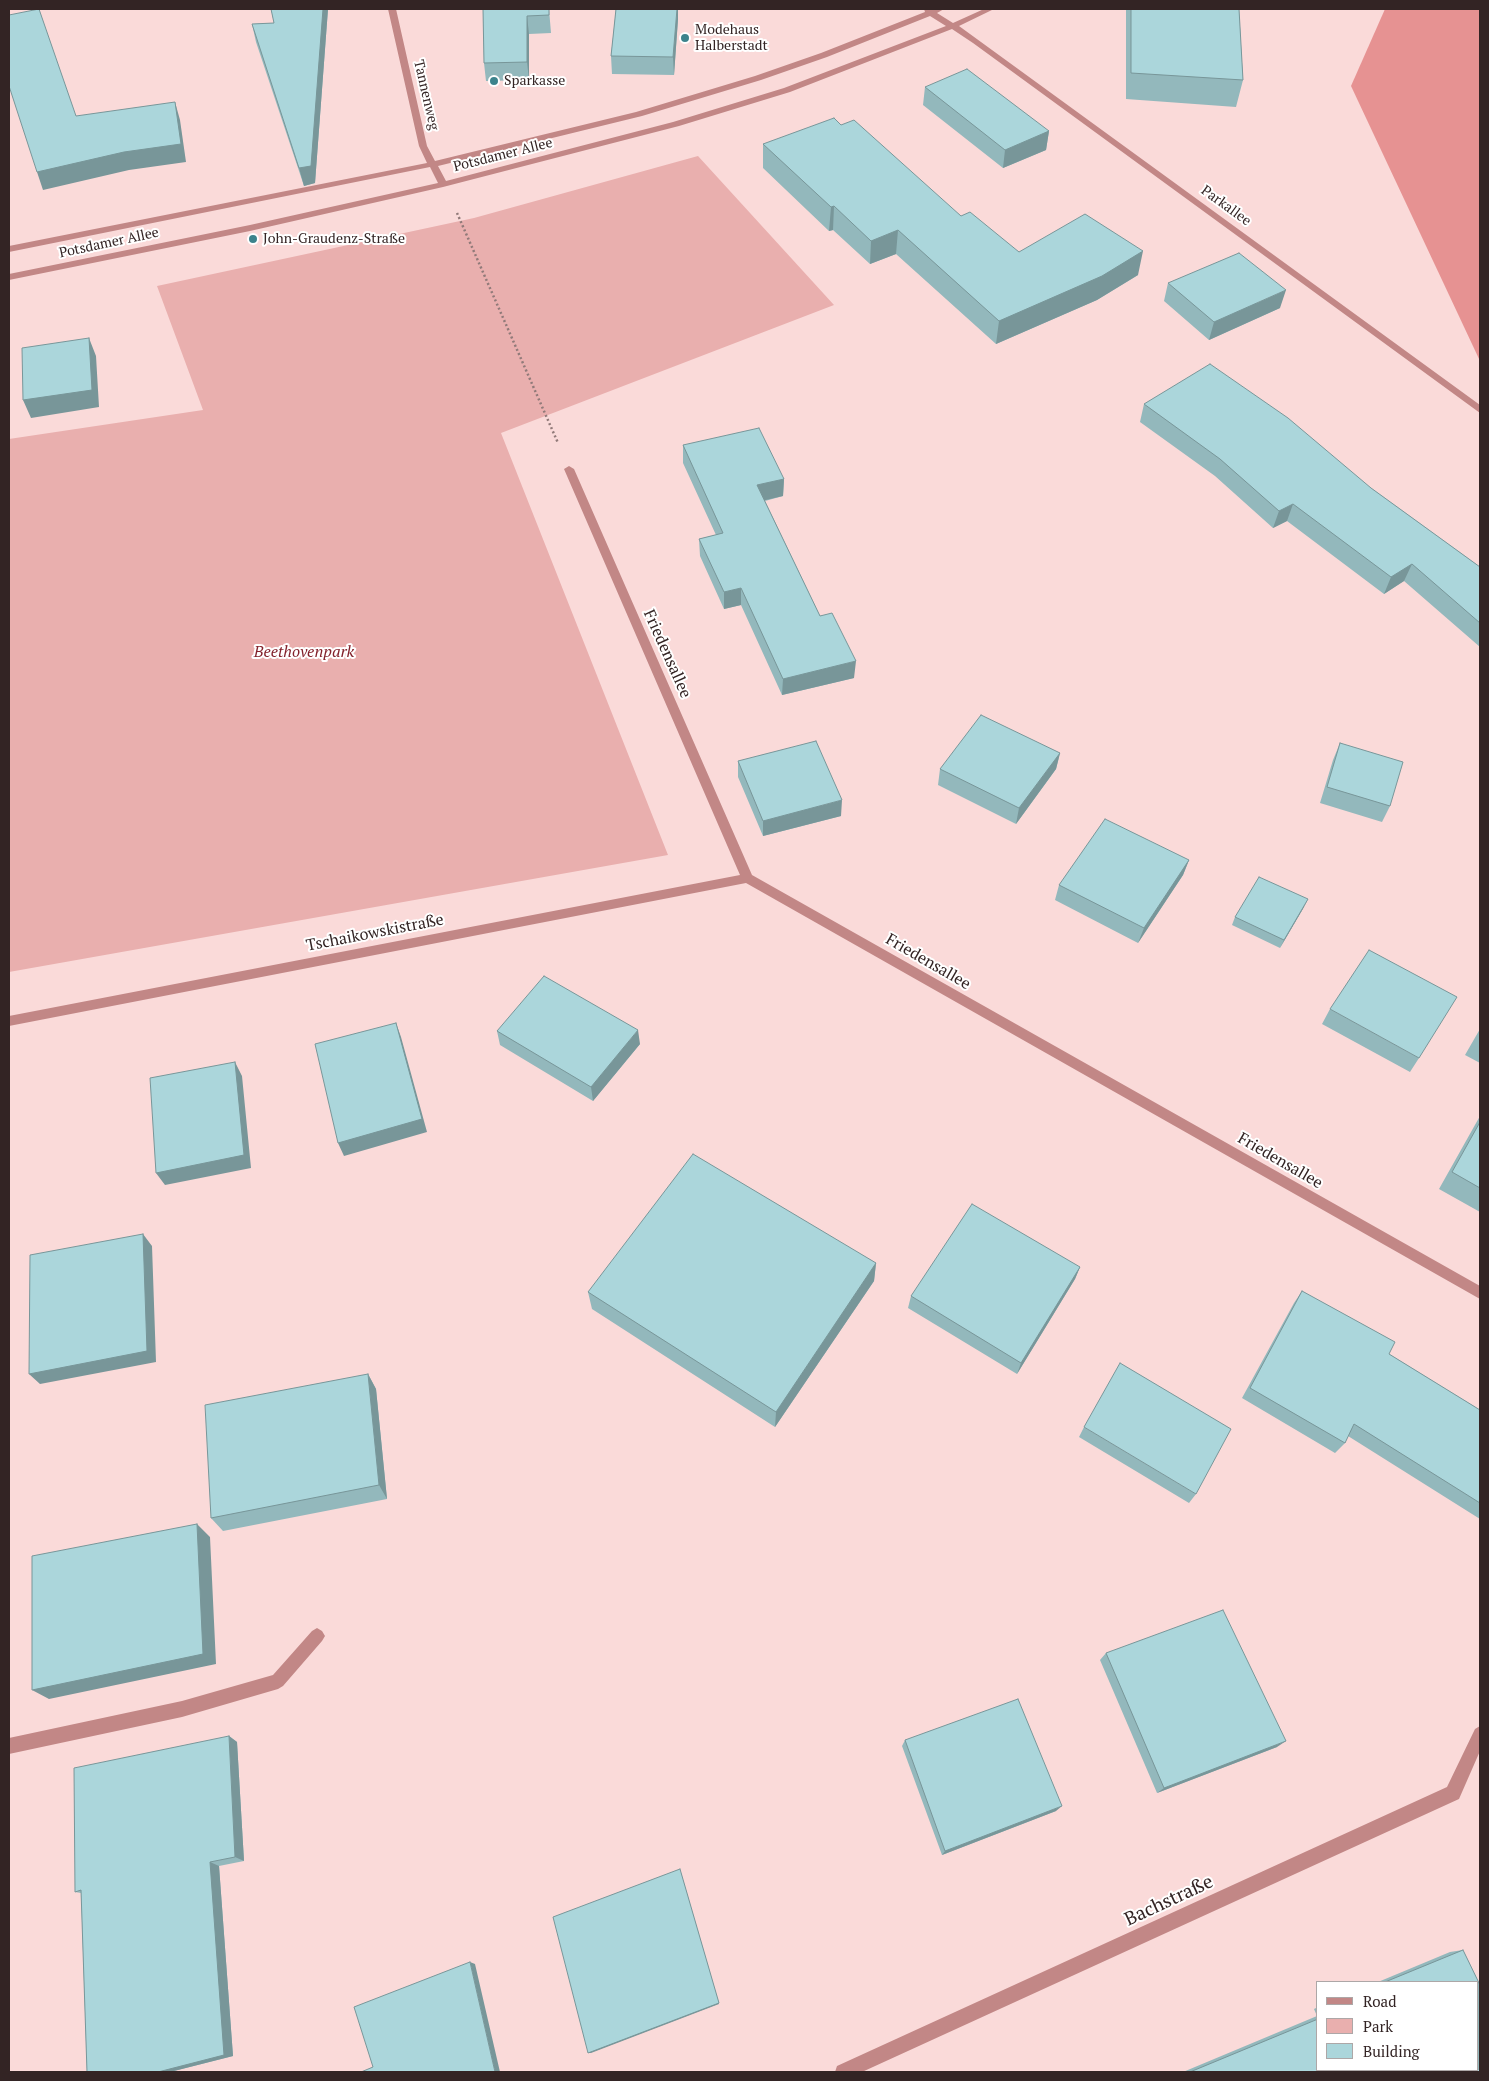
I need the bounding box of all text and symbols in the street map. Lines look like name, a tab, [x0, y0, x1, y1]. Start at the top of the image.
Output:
place label: Modehaus Halberstadt	[695, 22, 768, 54]
marker: Modehaus Halberstadt	[679, 32, 691, 44]
street label: Tannenweg	[410, 58, 442, 132]
place label: Sparkasse	[504, 73, 565, 89]
marker: Sparkasse	[488, 75, 500, 87]
street label: Potsdamer Allee	[452, 135, 554, 175]
street label: Parkallee	[1198, 182, 1254, 230]
street label: Potsdamer Allee	[58, 224, 160, 262]
place label: John-Graudenz-Straße	[263, 231, 405, 247]
marker: John-Graudenz-Straße	[247, 233, 259, 245]
street label: Friedensallee	[639, 607, 695, 701]
park label: Beethovenpark	[254, 642, 354, 662]
street label: Tschaikowskistraße	[305, 910, 445, 956]
street label: Friedensallee	[882, 930, 974, 994]
street label: Friedensallee	[1234, 1129, 1326, 1193]
street label: Bachstraße	[1121, 1871, 1217, 1931]
legend	[1316, 1981, 1479, 2071]
text: Road	[1363, 1991, 1396, 2011]
text: Park	[1363, 2016, 1393, 2036]
text: Building	[1363, 2041, 1420, 2061]

